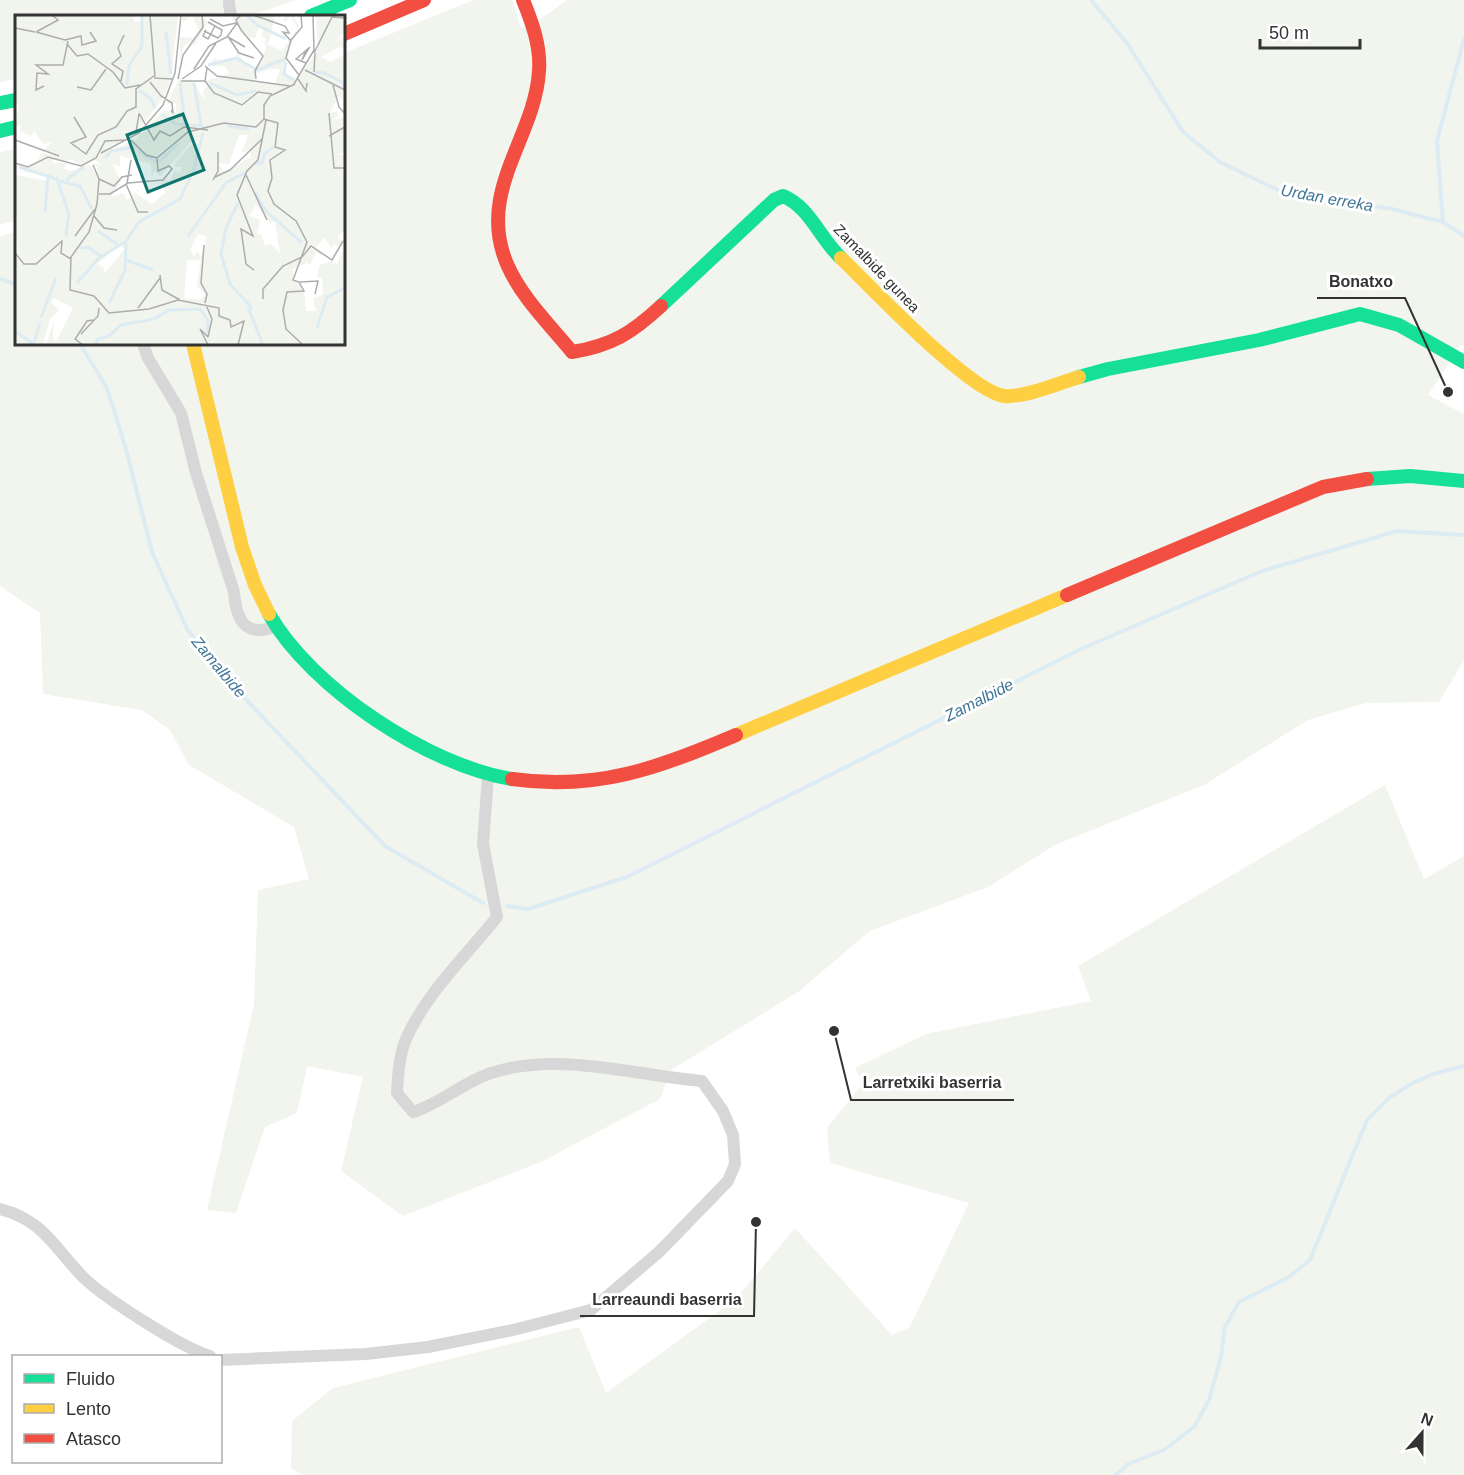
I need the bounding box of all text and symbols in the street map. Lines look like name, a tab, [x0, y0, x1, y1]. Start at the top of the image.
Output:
scale bar	[1260, 12, 1360, 50]
inset map	[15, 15, 345, 345]
text: 50 m	[1269, 23, 1309, 43]
water label: Urdan erreka	[1280, 182, 1375, 214]
street label: Zamalbide gunea	[831, 220, 924, 316]
callout: Bonatxo	[1317, 264, 1405, 298]
text: Bonatxo	[1329, 273, 1393, 290]
water label: Zamalbide	[188, 632, 250, 701]
water label: Zamalbide	[941, 675, 1016, 725]
callout: Larretxiki baserria	[851, 1066, 1014, 1100]
text: Larretxiki baserria	[863, 1074, 1001, 1091]
callout: Larreaundi baserria	[580, 1282, 754, 1316]
text: Larreaundi baserria	[592, 1291, 742, 1308]
legend	[12, 1355, 222, 1463]
text: Fluido	[66, 1369, 115, 1389]
text: Lento	[66, 1399, 111, 1419]
north arrow	[1392, 1403, 1452, 1463]
text: N	[1419, 1409, 1436, 1429]
text: Atasco	[66, 1429, 121, 1449]

